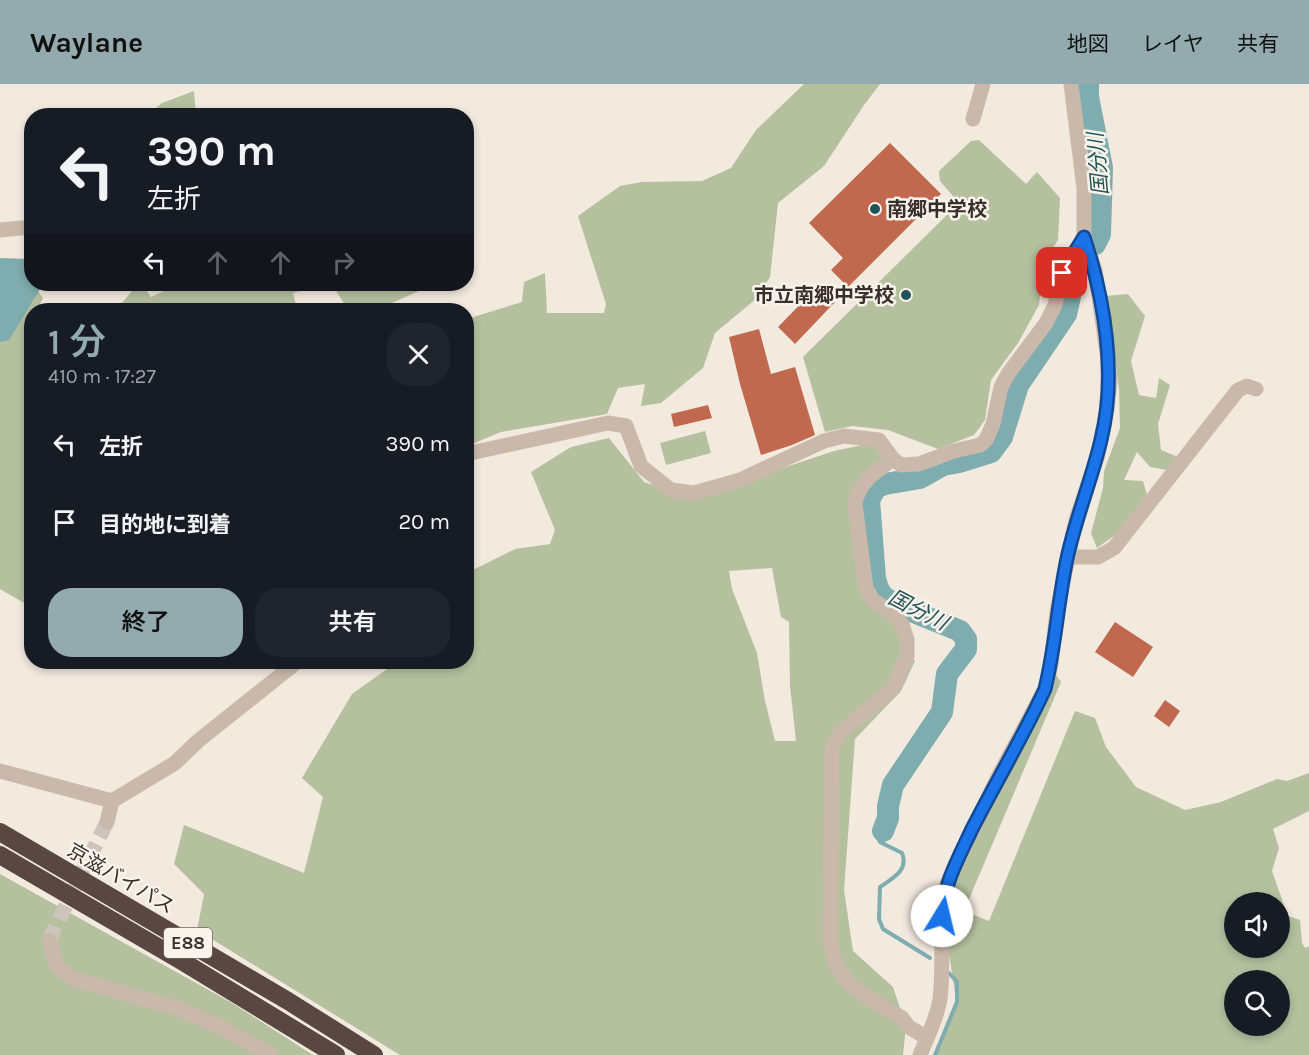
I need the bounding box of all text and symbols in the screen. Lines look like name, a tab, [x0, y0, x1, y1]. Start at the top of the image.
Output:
text: Waylane	[30, 26, 143, 59]
text: 地図	[1067, 32, 1109, 56]
text: レイヤ	[1142, 32, 1204, 56]
text: 共有	[1237, 32, 1279, 56]
text: 390 m	[147, 126, 276, 176]
water label: 国分川	[1083, 130, 1113, 196]
icon: left	[48, 132, 126, 210]
text: 左折	[147, 183, 201, 215]
place label: 南郷中学校	[887, 198, 987, 221]
marker: 南郷中学校	[868, 202, 882, 216]
icon: left	[138, 246, 171, 279]
icon: ahead	[201, 246, 234, 279]
icon: ahead	[264, 246, 297, 279]
icon: right	[327, 246, 360, 279]
pin	[1036, 247, 1087, 298]
icon: arrive	[1045, 256, 1078, 289]
place label: 市立南郷中学校	[754, 284, 894, 307]
marker: 市立南郷中学校	[899, 288, 913, 302]
text: 1 分	[48, 321, 106, 363]
button: close	[387, 323, 450, 386]
text: 410 m · 17:27	[48, 365, 156, 388]
icon: left	[48, 428, 81, 461]
text: 390 m	[385, 431, 450, 457]
text: 左折	[99, 434, 143, 460]
icon: arrive	[48, 506, 81, 539]
text: 20 m	[398, 509, 450, 535]
text: 目的地に到着	[99, 512, 231, 538]
water label: 国分川	[884, 585, 953, 636]
button: 終了	[48, 588, 243, 657]
button: 共有	[255, 588, 450, 657]
street label: 京滋バイパス	[63, 839, 178, 918]
position arrow	[910, 884, 974, 948]
map controls	[1224, 892, 1290, 1036]
button: sound	[1224, 892, 1290, 958]
road number: E88	[164, 928, 212, 958]
button: search	[1224, 970, 1290, 1036]

